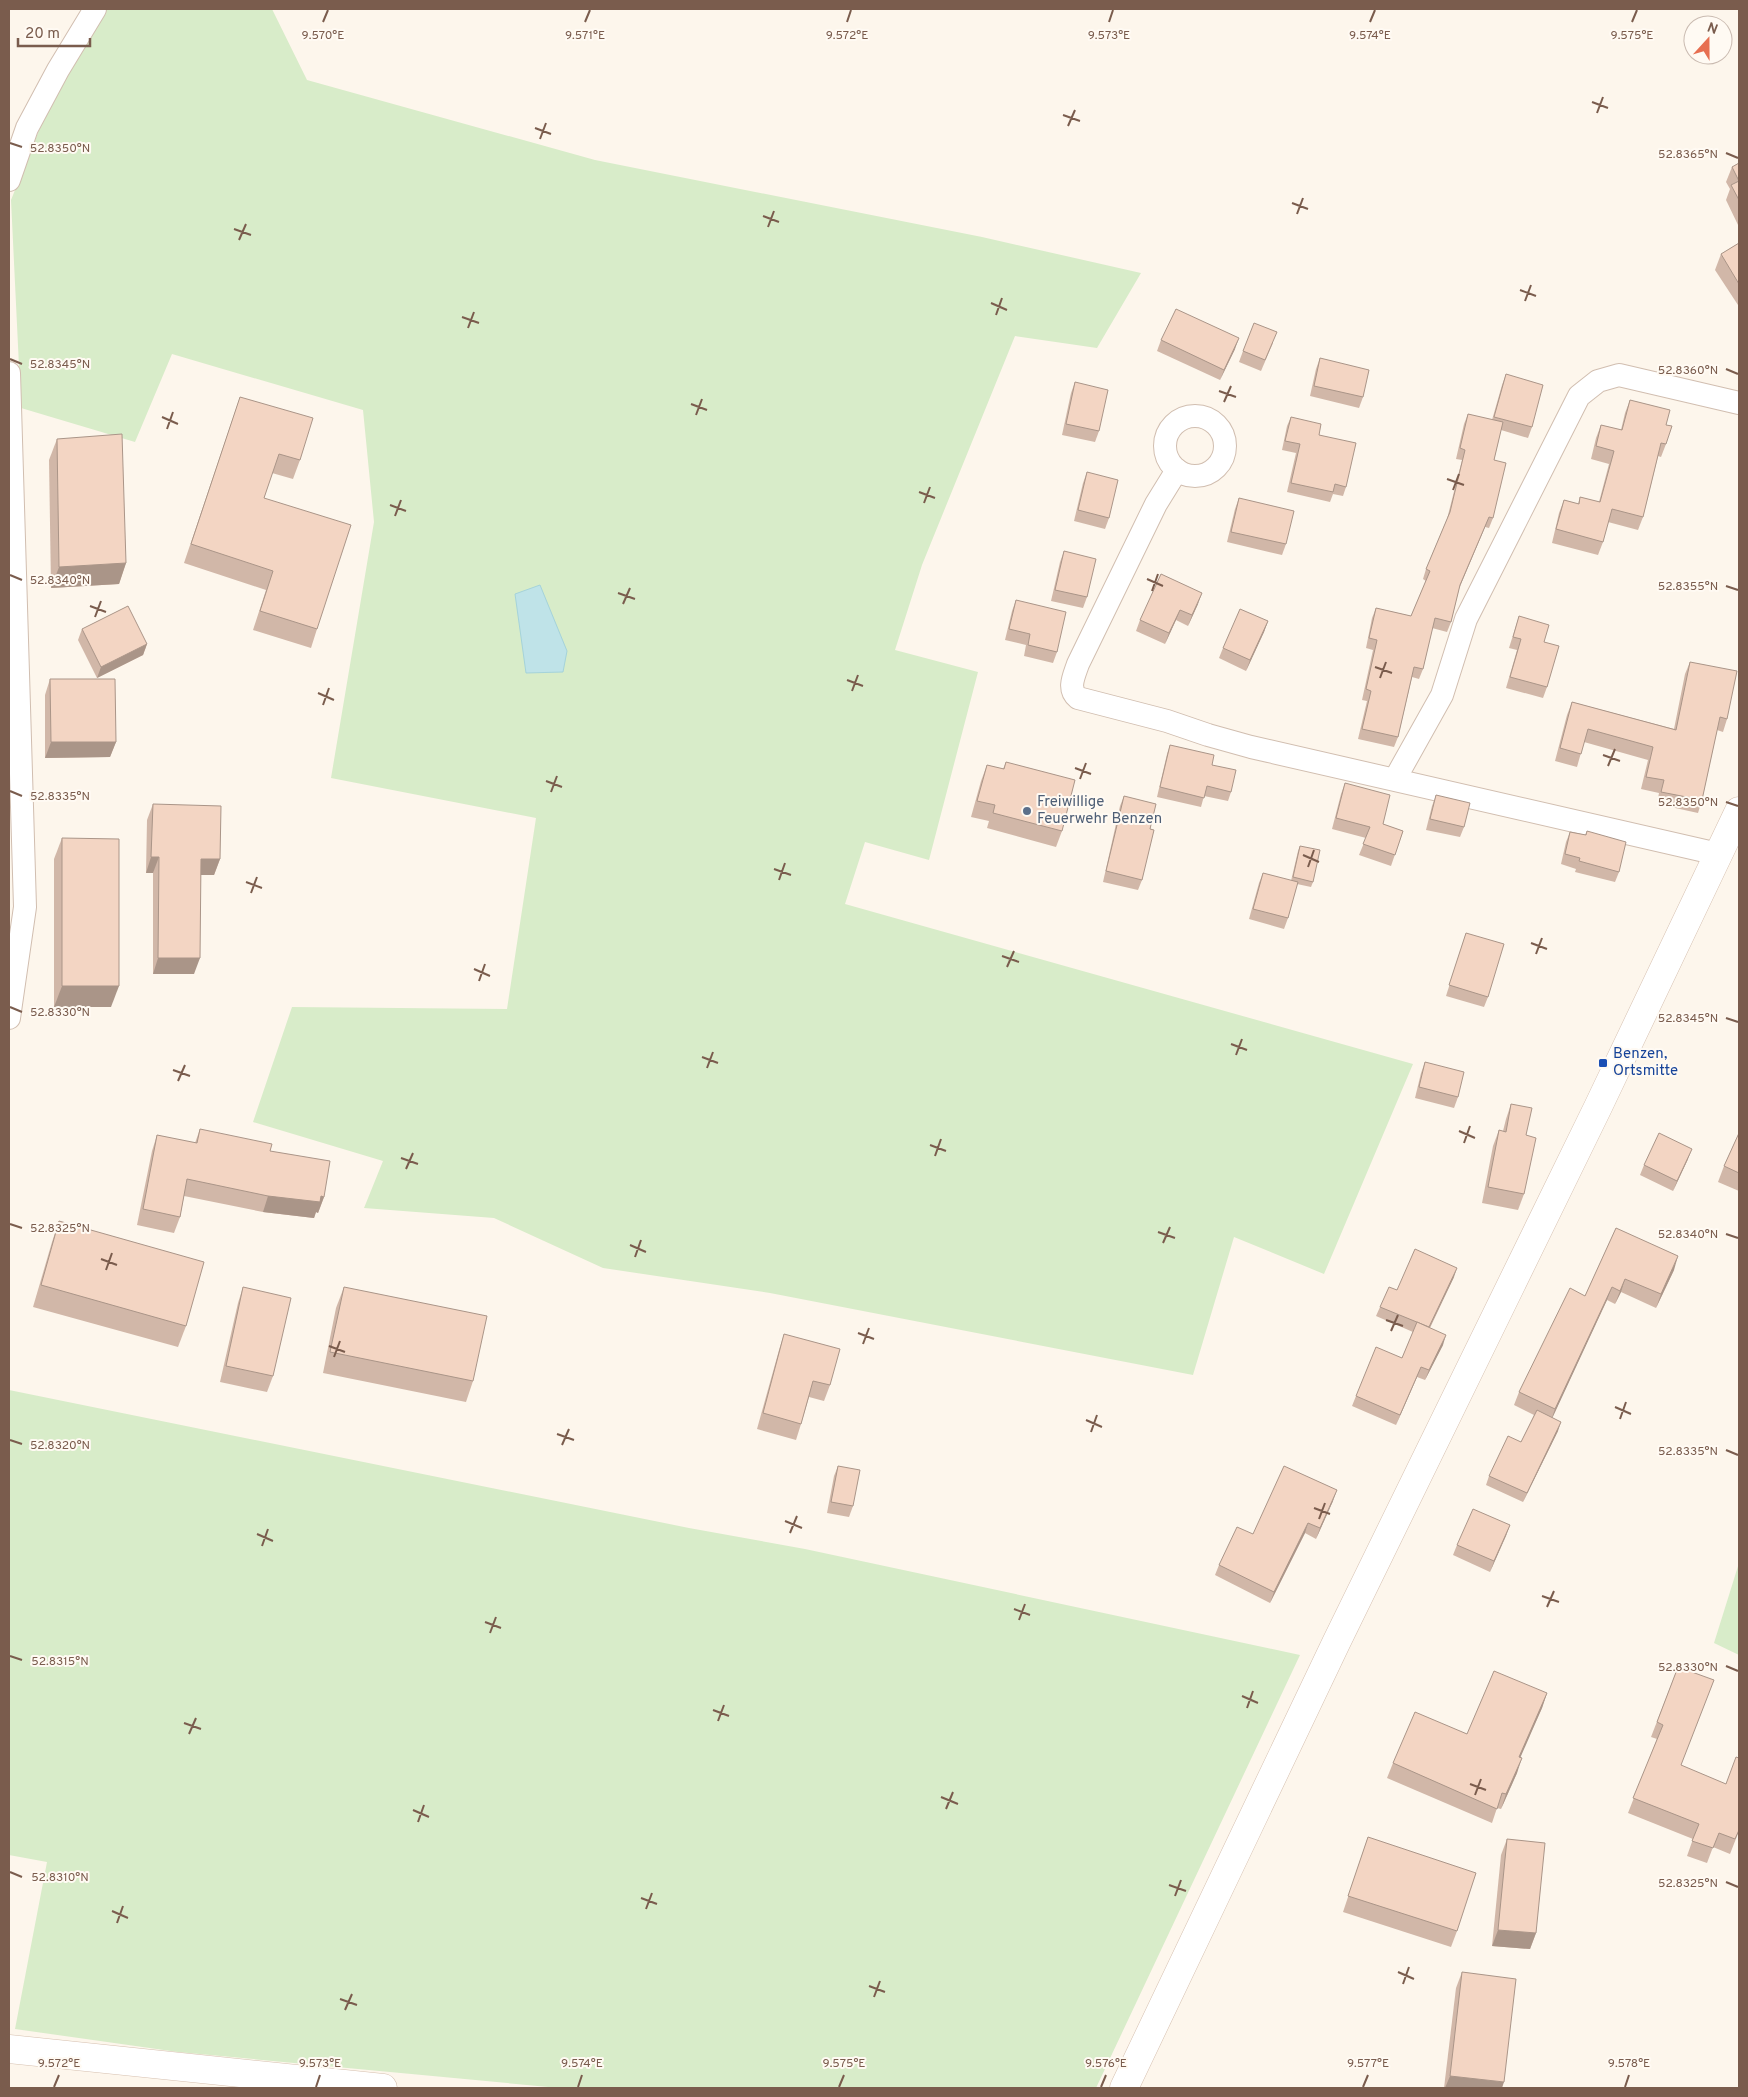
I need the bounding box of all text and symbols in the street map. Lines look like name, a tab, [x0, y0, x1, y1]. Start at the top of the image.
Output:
scale bar	[18, 15, 90, 47]
north arrow	[1683, 15, 1733, 65]
text: N	[1704, 20, 1720, 39]
text: 20 m	[25, 25, 60, 44]
text: 9.570°E	[302, 28, 344, 44]
text: 9.571°E	[565, 28, 605, 44]
text: 9.572°E	[826, 28, 868, 44]
text: 9.573°E	[1088, 28, 1130, 44]
text: 9.574°E	[1349, 28, 1391, 44]
text: 9.575°E	[1610, 28, 1654, 44]
text: 52.8350°N	[30, 141, 90, 157]
text: 52.8365°N	[1658, 147, 1718, 163]
text: 52.8345°N	[30, 357, 90, 373]
text: 52.8360°N	[1658, 363, 1718, 379]
text: 52.8340°N	[30, 573, 90, 589]
text: 52.8355°N	[1658, 579, 1718, 595]
text: 52.8335°N	[30, 789, 90, 805]
place label: Freiwillige Feuerwehr Benzen	[1037, 793, 1162, 829]
text: 52.8350°N	[1658, 795, 1718, 811]
marker: Freiwillige Feuerwehr Benzen	[1021, 805, 1033, 817]
text: 52.8330°N	[30, 1005, 90, 1021]
text: 52.8345°N	[1658, 1011, 1718, 1027]
place label: Benzen, Ortsmitte	[1613, 1045, 1678, 1081]
marker: Benzen, Ortsmitte	[1597, 1057, 1609, 1069]
text: 52.8325°N	[30, 1221, 90, 1237]
text: 52.8340°N	[1658, 1227, 1718, 1243]
text: 52.8320°N	[30, 1438, 90, 1454]
text: 52.8335°N	[1658, 1444, 1718, 1460]
text: 52.8315°N	[31, 1654, 89, 1670]
text: 52.8330°N	[1658, 1660, 1718, 1676]
text: 52.8310°N	[31, 1870, 89, 1886]
text: 52.8325°N	[1658, 1876, 1718, 1892]
text: 9.572°E	[38, 2056, 80, 2072]
text: 9.573°E	[299, 2056, 341, 2072]
text: 9.574°E	[561, 2056, 603, 2072]
text: 9.575°E	[822, 2056, 866, 2072]
text: 9.576°E	[1085, 2056, 1127, 2072]
text: 9.577°E	[1347, 2056, 1389, 2072]
text: 9.578°E	[1608, 2056, 1650, 2072]

